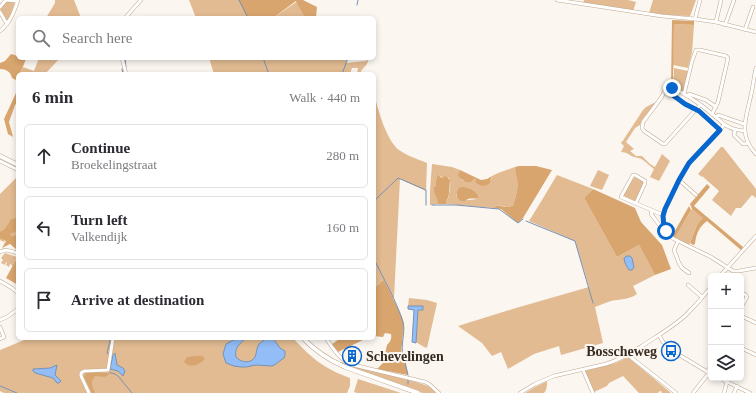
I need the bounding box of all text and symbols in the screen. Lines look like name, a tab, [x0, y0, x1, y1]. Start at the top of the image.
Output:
search box	[16, 16, 376, 60]
icon: search	[30, 27, 52, 49]
text: Search here	[62, 30, 132, 46]
route end	[663, 79, 681, 97]
text: 6 min	[32, 88, 73, 107]
text: Walk · 440 m	[289, 90, 360, 105]
text: Continue	[71, 140, 130, 156]
icon: ahead	[33, 145, 55, 167]
text: 280 m	[326, 148, 359, 163]
text: Broekelingstraat	[71, 157, 157, 172]
text: Turn left	[71, 212, 128, 228]
icon: left	[33, 217, 55, 239]
text: 160 m	[326, 220, 359, 235]
route start	[657, 222, 675, 240]
text: Valkendijk	[71, 229, 127, 244]
map controls	[708, 273, 744, 381]
button: +	[708, 273, 744, 309]
icon: arrive	[33, 289, 55, 311]
text: Arrive at destination	[71, 292, 204, 308]
button: −	[708, 309, 744, 345]
bus stop icon: Bosscheweg	[660, 340, 682, 362]
place label: Bosscheweg	[586, 344, 657, 359]
building icon: Schevelingen	[341, 345, 363, 367]
button: layers	[708, 345, 744, 381]
place label: Schevelingen	[366, 349, 444, 364]

